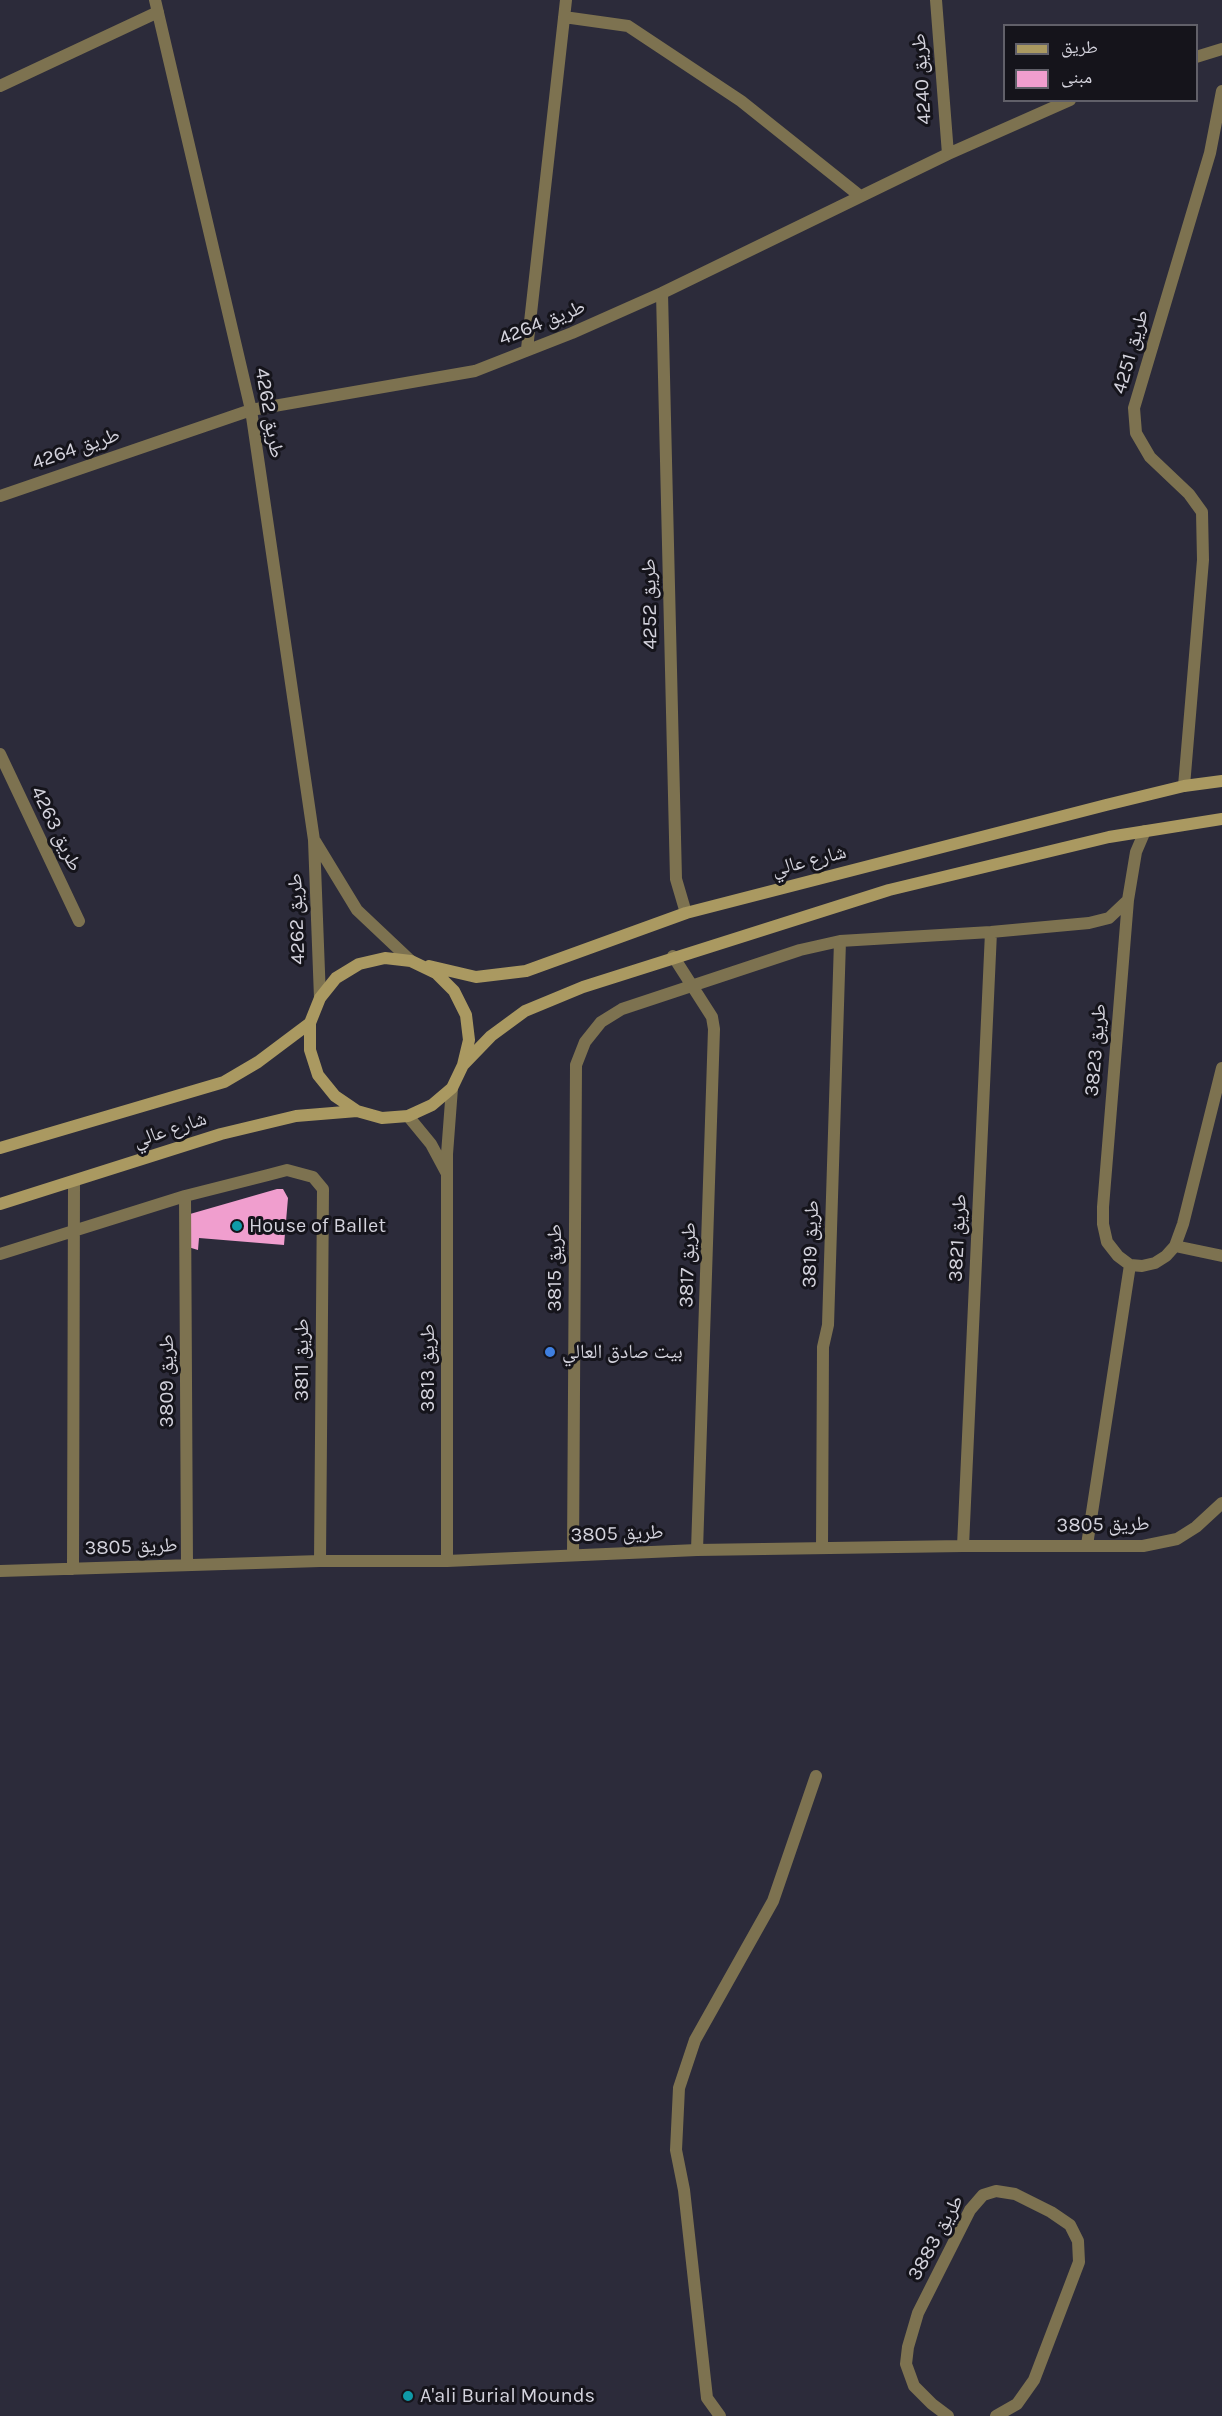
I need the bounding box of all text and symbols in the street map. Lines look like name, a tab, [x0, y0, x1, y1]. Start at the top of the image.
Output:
legend	[1003, 24, 1198, 102]
street label: طريق 4240	[907, 33, 937, 125]
text: طريق	[1061, 36, 1098, 58]
text: مبنى	[1061, 66, 1092, 88]
street label: طريق 4264	[495, 295, 589, 351]
street label: طريق 4251	[1108, 307, 1154, 397]
street label: طريق 4262	[249, 366, 289, 460]
street label: طريق 4264	[29, 423, 123, 475]
street label: طريق 4252	[637, 558, 663, 650]
street label: طريق 4263	[25, 783, 87, 875]
street label: شارع عالي	[769, 840, 849, 882]
street label: طريق 4262	[283, 873, 311, 965]
street label: طريق 3823	[1080, 1003, 1112, 1097]
street label: شارع عالي	[130, 1107, 210, 1153]
street label: طريق 3821	[944, 1193, 972, 1283]
street label: طريق 3819	[797, 1200, 825, 1288]
place label: House of Ballet	[249, 1214, 386, 1238]
marker: House of Ballet	[230, 1219, 244, 1233]
street label: طريق 3817	[675, 1222, 701, 1308]
street label: طريق 3815	[543, 1224, 567, 1312]
street label: طريق 3811	[290, 1318, 314, 1402]
street label: طريق 3813	[416, 1324, 440, 1412]
street label: طريق 3809	[155, 1334, 179, 1428]
place label: بيت صادق العالي	[562, 1340, 683, 1364]
marker: بيت صادق العالي	[543, 1345, 557, 1359]
street label: طريق 3805	[1056, 1512, 1150, 1538]
street label: طريق 3805	[570, 1520, 664, 1548]
street label: طريق 3805	[84, 1533, 178, 1561]
street label: طريق 3883	[903, 2191, 969, 2285]
place label: A'ali Burial Mounds	[420, 2384, 595, 2408]
marker: A'ali Burial Mounds	[401, 2389, 415, 2403]

